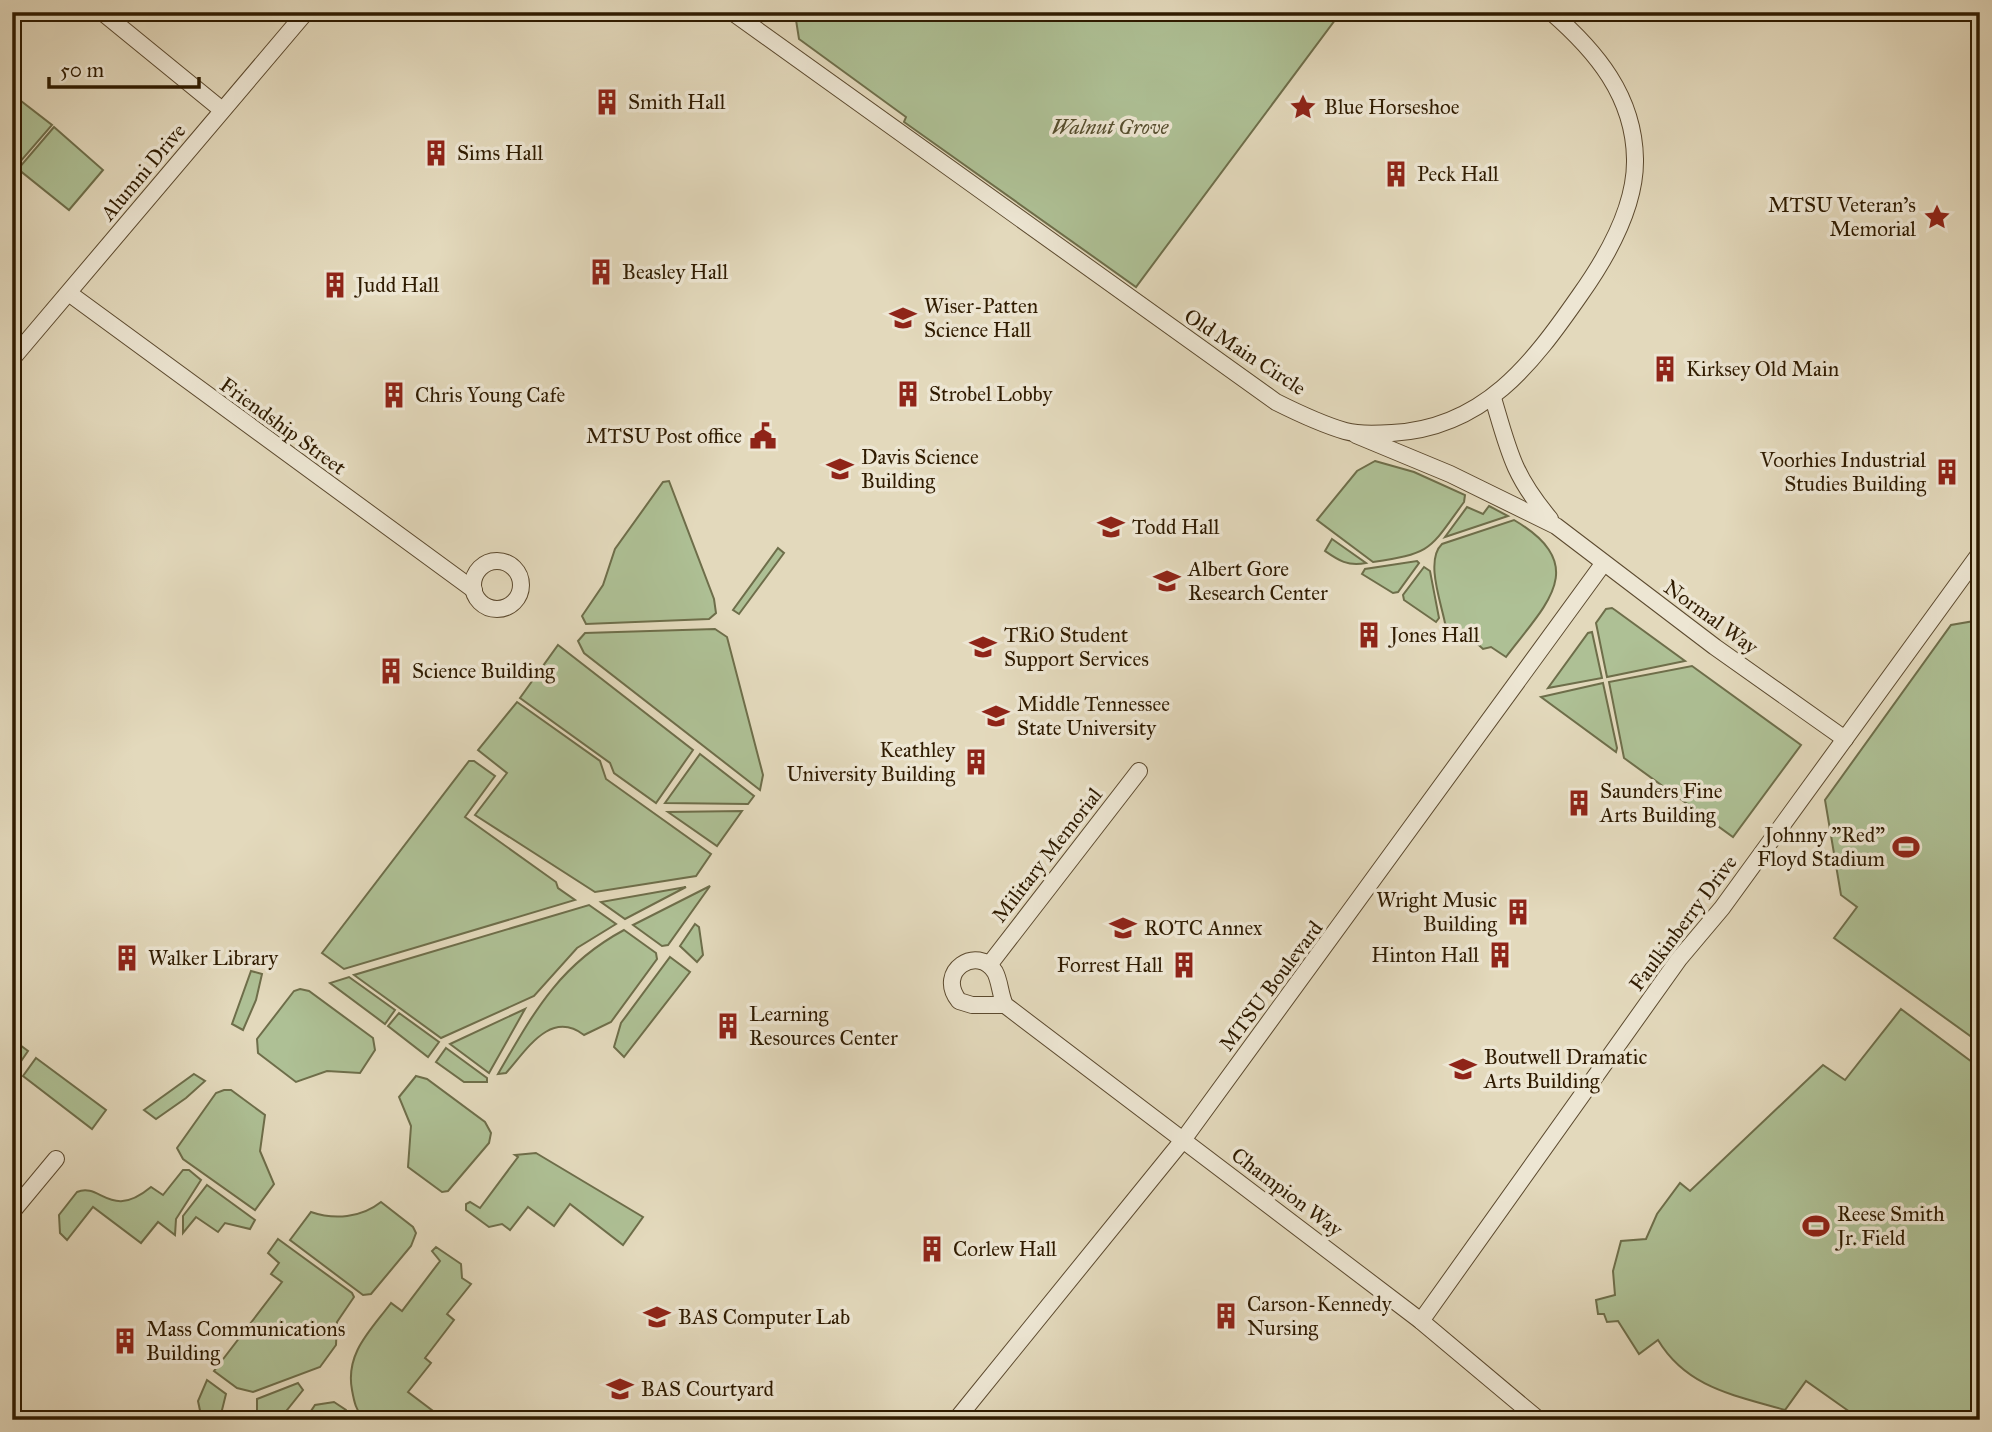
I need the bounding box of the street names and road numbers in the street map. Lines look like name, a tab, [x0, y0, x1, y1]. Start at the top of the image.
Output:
street label: Alumni Drive	[94, 118, 191, 227]
street label: Old Main Circle	[1179, 303, 1311, 401]
street label: Friendship Street	[215, 371, 352, 481]
street label: Normal Way	[1659, 574, 1764, 661]
street label: Military Memorial	[986, 782, 1108, 928]
street label: Faulkinberry Drive	[1623, 850, 1743, 996]
street label: MTSU Boulevard	[1214, 915, 1329, 1056]
street label: Champion Way	[1226, 1142, 1349, 1243]

